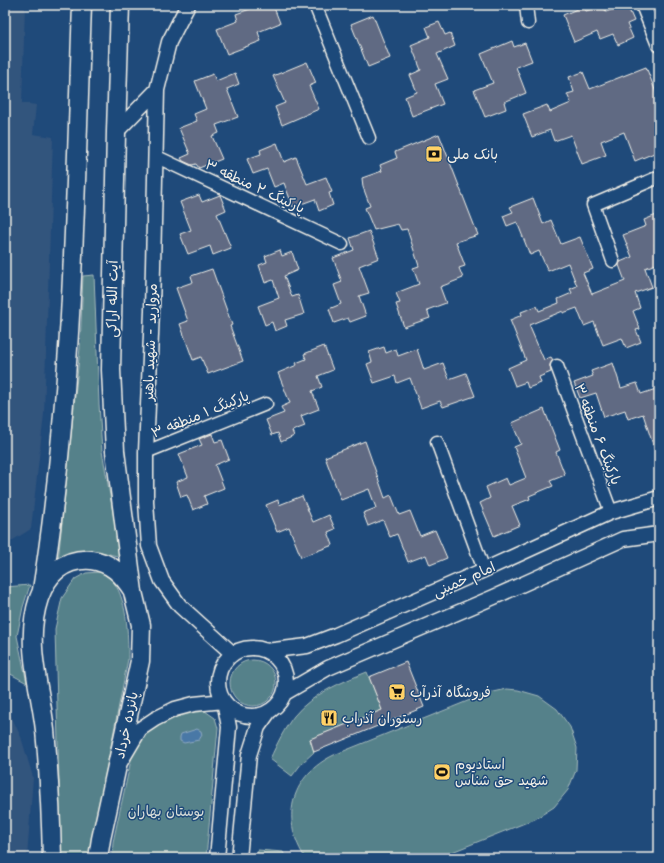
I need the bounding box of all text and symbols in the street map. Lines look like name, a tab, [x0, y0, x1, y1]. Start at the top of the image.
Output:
place label: بانک ملی	[447, 143, 498, 164]
bank icon: بانک ملی	[424, 144, 444, 164]
street label: پارکینگ ۲ منطقه ۳	[202, 153, 309, 218]
street label: آیت الله اراکی	[100, 260, 123, 338]
street label: مروارید - شهید باهنر	[137, 283, 162, 402]
street label: پارکینگ ۶ منطقه ۳	[569, 380, 627, 488]
street label: پارکینگ ۱ منطقه ۳	[148, 384, 252, 443]
street label: امام خمینی	[429, 555, 499, 603]
place label: فروشگاه آذرآب	[410, 681, 491, 702]
supermarket icon: فروشگاه آذرآب	[387, 682, 407, 702]
street label: پانزده خرداد	[108, 689, 143, 760]
place label: رستوران آذراب	[342, 707, 422, 728]
restaurant icon: رستوران آذراب	[319, 708, 339, 728]
place label: استادیوم شهید حق شناس	[455, 753, 548, 790]
sports icon: استادیوم شهید حق شناس	[432, 762, 452, 782]
park label: بوستان بهاران	[128, 800, 204, 821]

